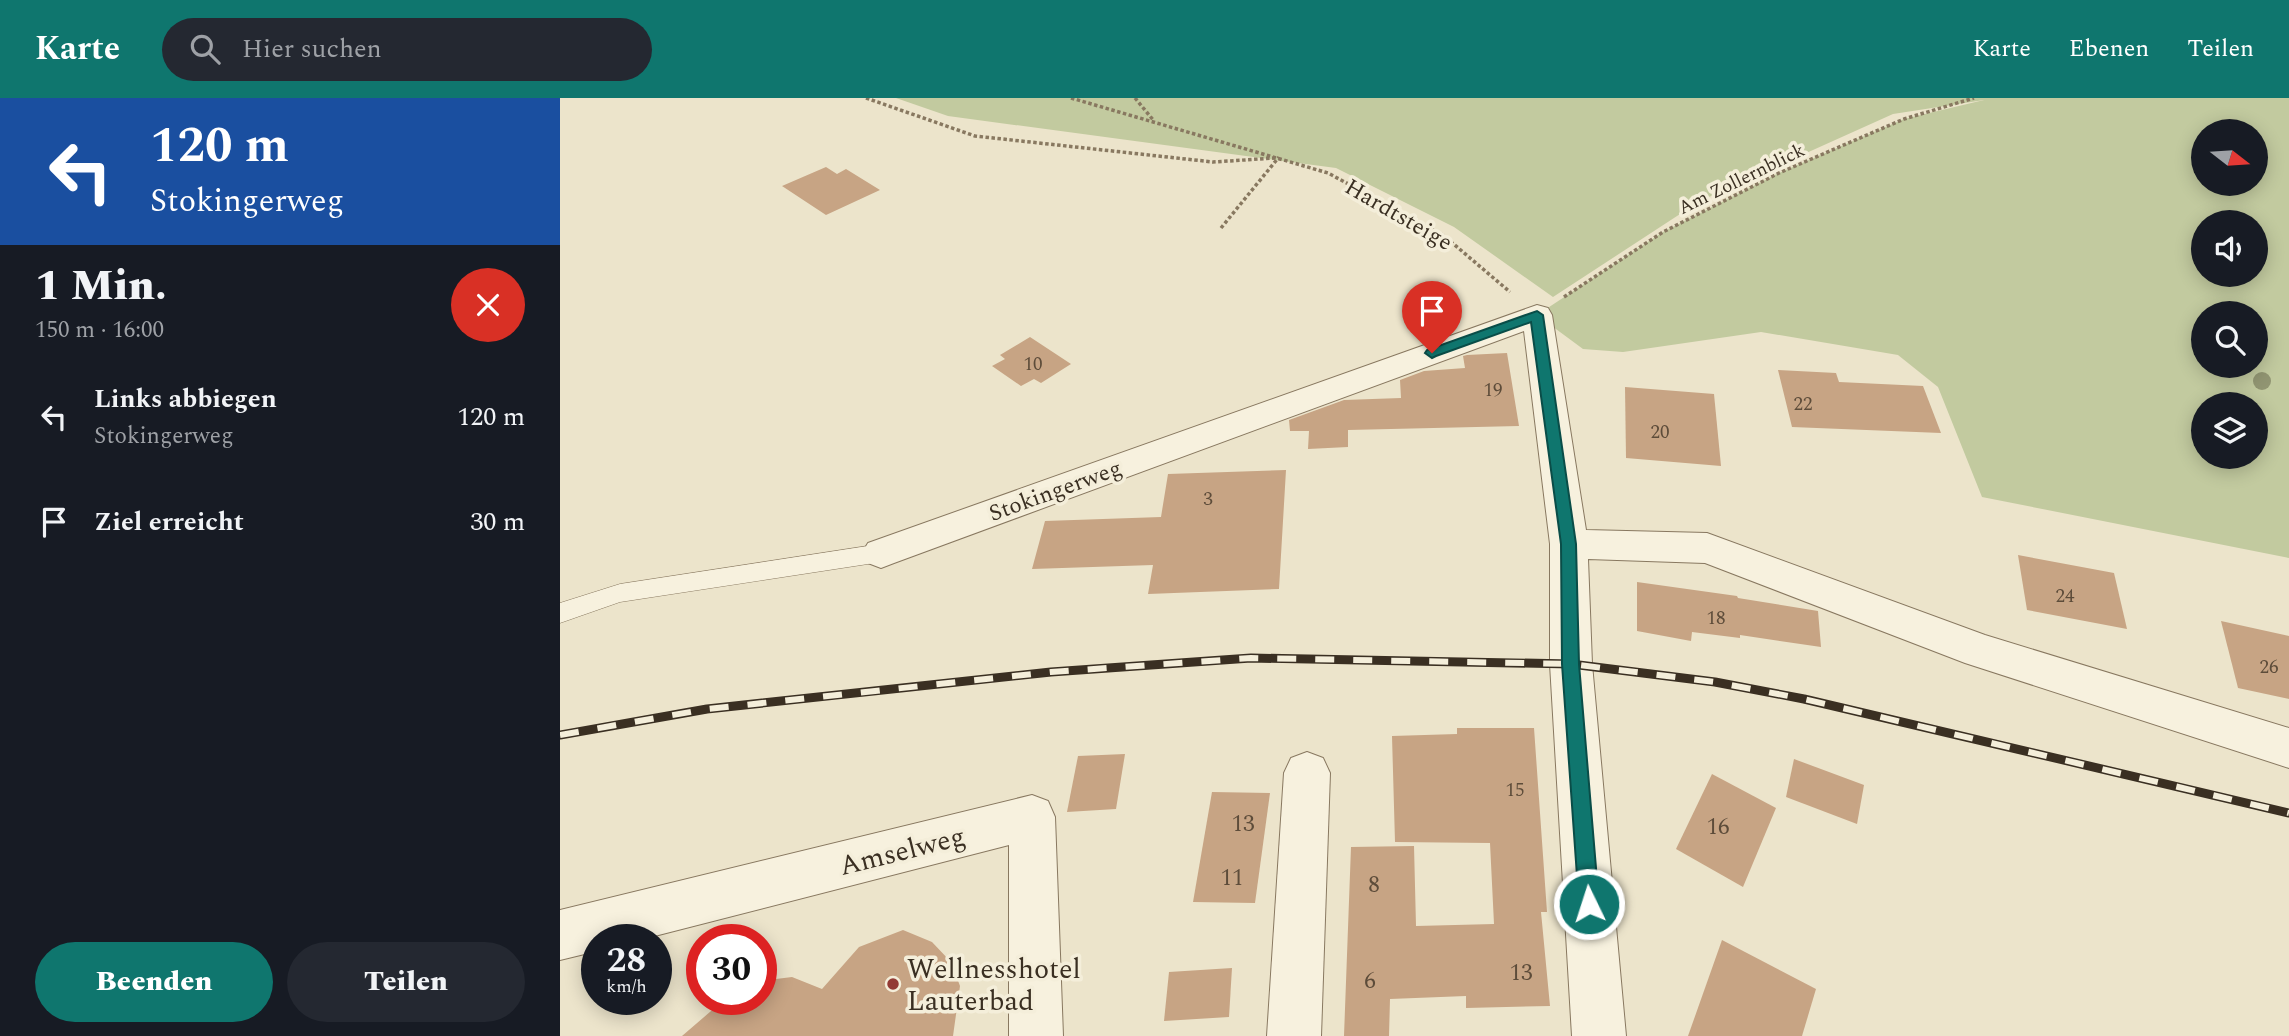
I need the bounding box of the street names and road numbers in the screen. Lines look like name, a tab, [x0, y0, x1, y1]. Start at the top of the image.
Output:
street label: Am Zollernblick	[1673, 136, 1810, 223]
street label: Hardtsteige	[1338, 170, 1459, 260]
street label: Stokingerweg	[984, 451, 1127, 532]
street label: Amselweg	[835, 815, 970, 888]

